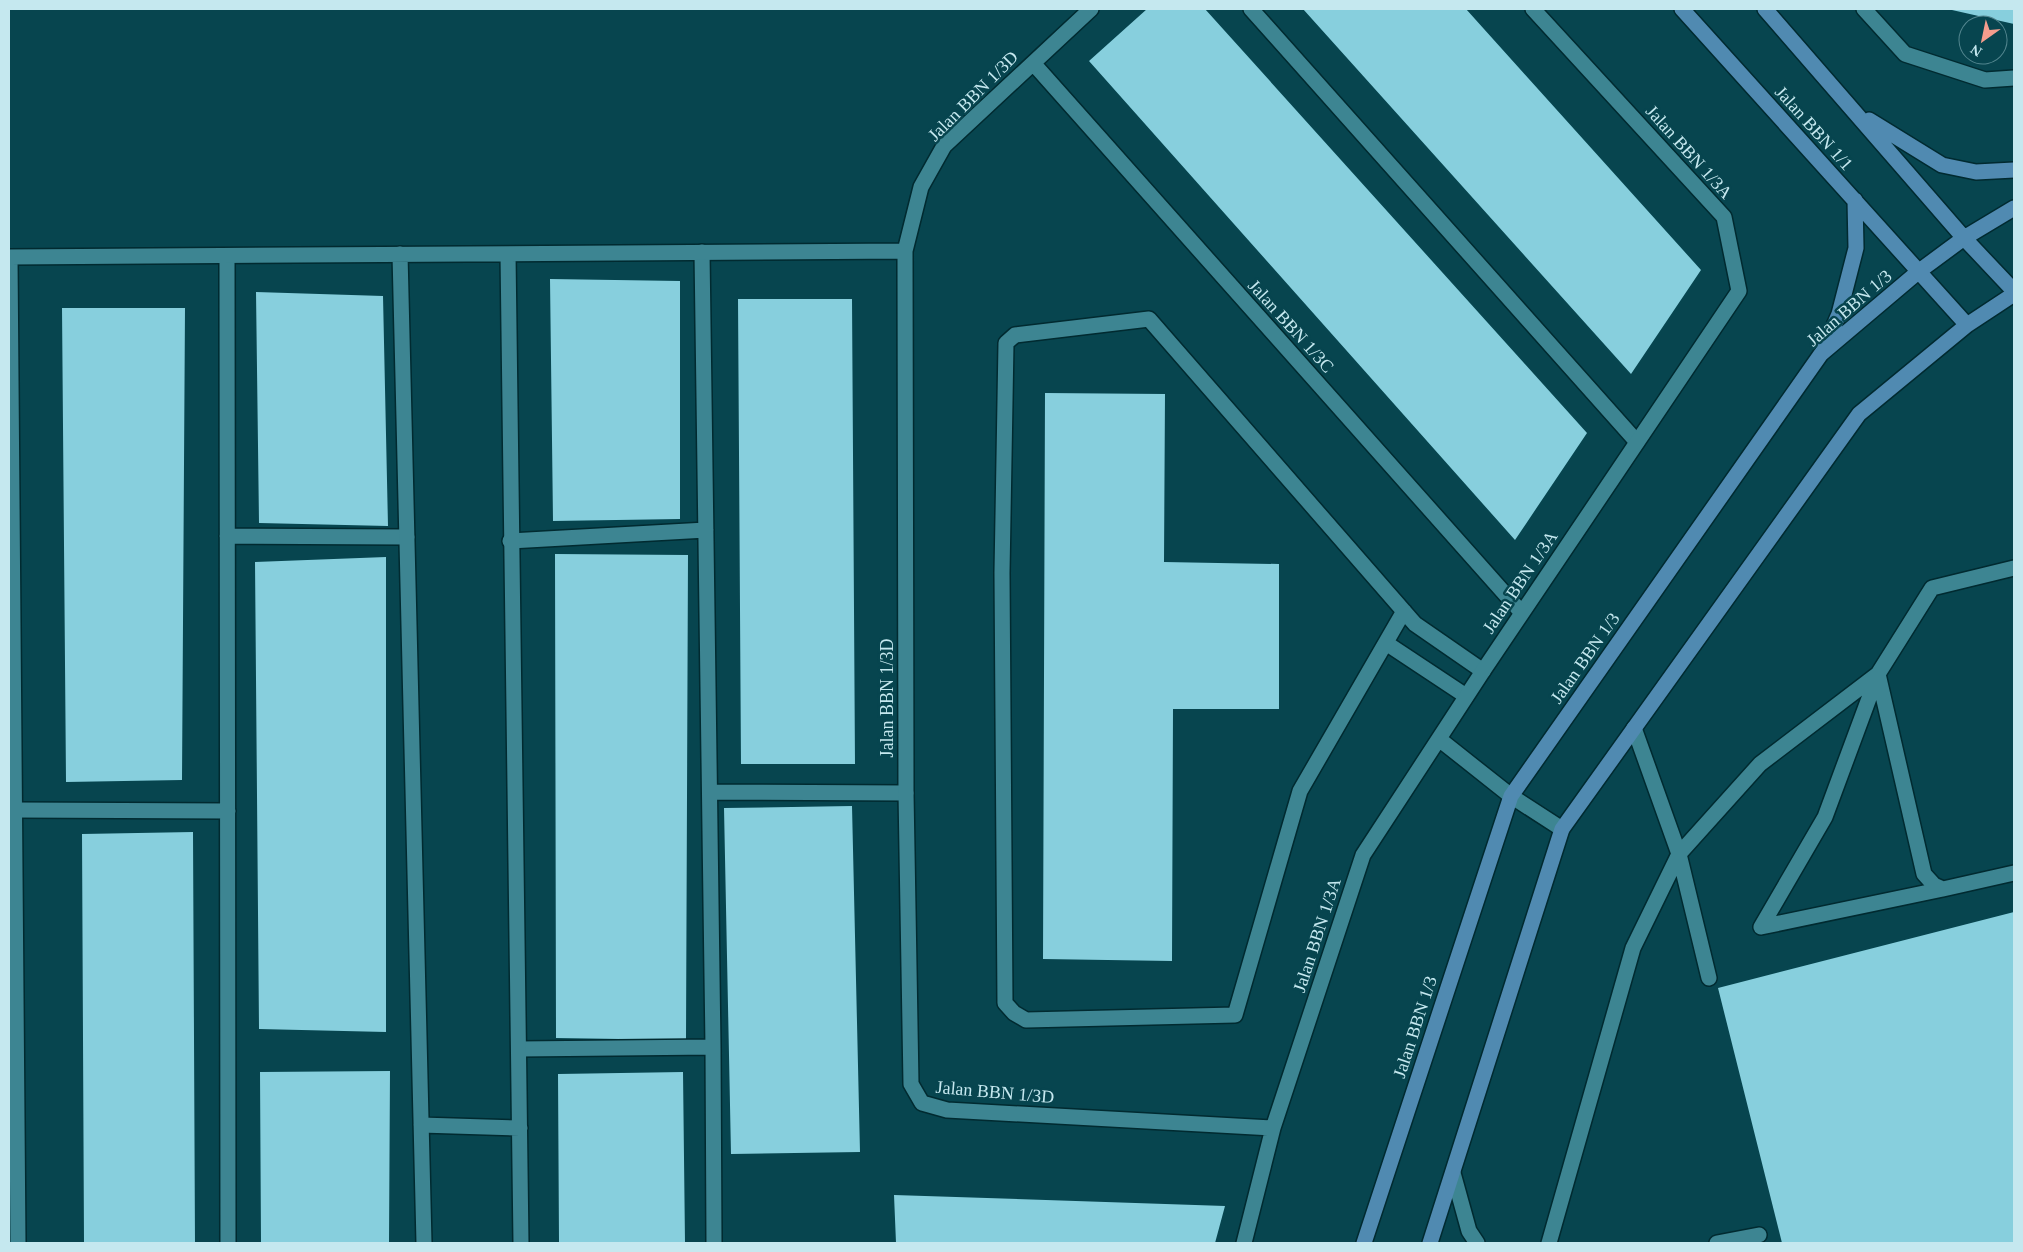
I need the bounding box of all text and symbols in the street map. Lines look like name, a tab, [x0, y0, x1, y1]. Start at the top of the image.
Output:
north arrow	[1958, 15, 2008, 65]
text: N	[1968, 41, 1985, 60]
street label: Jalan BBN 1/3D	[924, 47, 1022, 145]
street label: Jalan BBN 1/1	[1771, 82, 1857, 174]
street label: Jalan BBN 1/3A	[1642, 101, 1736, 203]
street label: Jalan BBN 1/3	[1802, 266, 1896, 350]
street label: Jalan BBN 1/3C	[1244, 275, 1338, 377]
street label: Jalan BBN 1/3A	[1478, 527, 1562, 637]
street label: Jalan BBN 1/3	[1546, 609, 1624, 707]
street label: Jalan BBN 1/3D	[877, 639, 897, 758]
street label: Jalan BBN 1/3A	[1289, 875, 1345, 995]
street label: Jalan BBN 1/3	[1389, 974, 1441, 1080]
street label: Jalan BBN 1/3D	[935, 1077, 1055, 1107]

